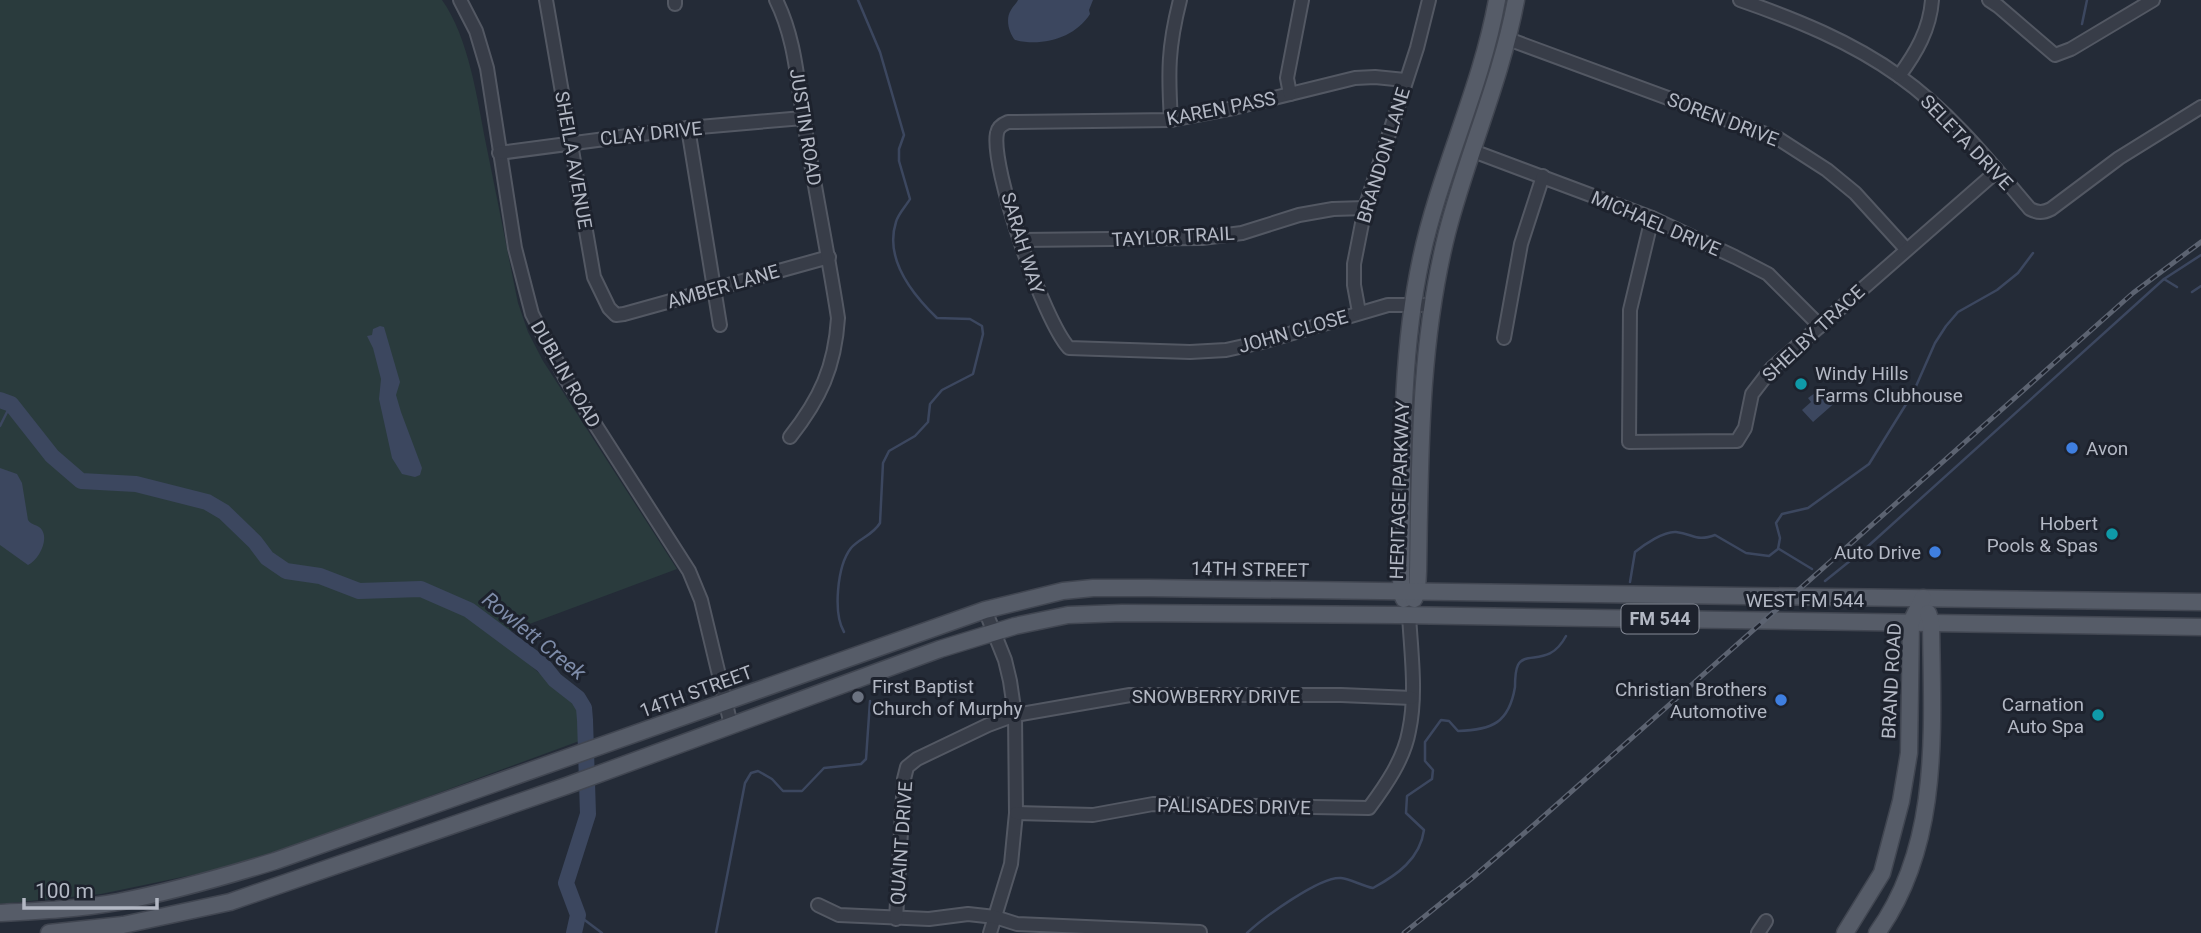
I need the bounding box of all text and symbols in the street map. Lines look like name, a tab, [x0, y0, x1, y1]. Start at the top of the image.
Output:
street label: JUSTIN ROAD	[785, 67, 826, 187]
street label: BRANDON LANE	[1352, 84, 1415, 226]
street label: KAREN PASS	[1165, 87, 1278, 130]
street label: SOREN DRIVE	[1664, 88, 1782, 151]
street label: SHEILA AVENUE	[550, 89, 597, 231]
street label: SELETA DRIVE	[1916, 90, 2018, 195]
street label: CLAY DRIVE	[599, 117, 704, 150]
street label: MICHAEL DRIVE	[1588, 186, 1724, 261]
street label: SARAH WAY	[996, 189, 1049, 297]
street label: TAYLOR TRAIL	[1111, 222, 1235, 251]
street label: AMBER LANE	[665, 259, 782, 313]
street label: SHELBY TRACE	[1757, 280, 1869, 387]
street label: JOHN CLOSE	[1236, 305, 1351, 358]
street label: DUBLIN ROAD	[526, 317, 605, 432]
place label: Windy Hills Farms Clubhouse	[1815, 362, 1963, 407]
marker: Windy Hills Farms Clubhouse	[1793, 376, 1809, 392]
street label: HERITAGE PARKWAY	[1385, 400, 1414, 580]
place label: Avon	[2086, 437, 2128, 460]
marker: Avon	[2064, 440, 2080, 456]
place label: Hobert Pools & Spas	[1987, 512, 2098, 557]
marker: Hobert Pools & Spas	[2104, 526, 2120, 542]
place label: Auto Drive	[1834, 541, 1921, 564]
marker: Auto Drive	[1927, 544, 1943, 560]
street label: 14TH STREET	[1191, 557, 1309, 582]
water label: Rowlett Creek	[478, 587, 591, 685]
street label: WEST FM 544	[1746, 589, 1865, 612]
road number: FM 544	[1622, 604, 1698, 634]
street label: BRAND ROAD	[1877, 622, 1906, 740]
street label: 14TH STREET	[637, 660, 756, 723]
place label: First Baptist Church of Murphy	[872, 675, 1022, 720]
place label: Christian Brothers Automotive	[1615, 678, 1767, 723]
street label: SNOWBERRY DRIVE	[1132, 685, 1301, 708]
marker: First Baptist Church of Murphy	[850, 689, 866, 705]
marker: Christian Brothers Automotive	[1773, 692, 1789, 708]
place label: Carnation Auto Spa	[2002, 693, 2084, 738]
marker: Carnation Auto Spa	[2090, 707, 2106, 723]
street label: QUAINT DRIVE	[886, 780, 917, 906]
street label: PALISADES DRIVE	[1157, 794, 1311, 819]
scale bar	[24, 866, 158, 910]
text: 100 m	[35, 879, 94, 903]

